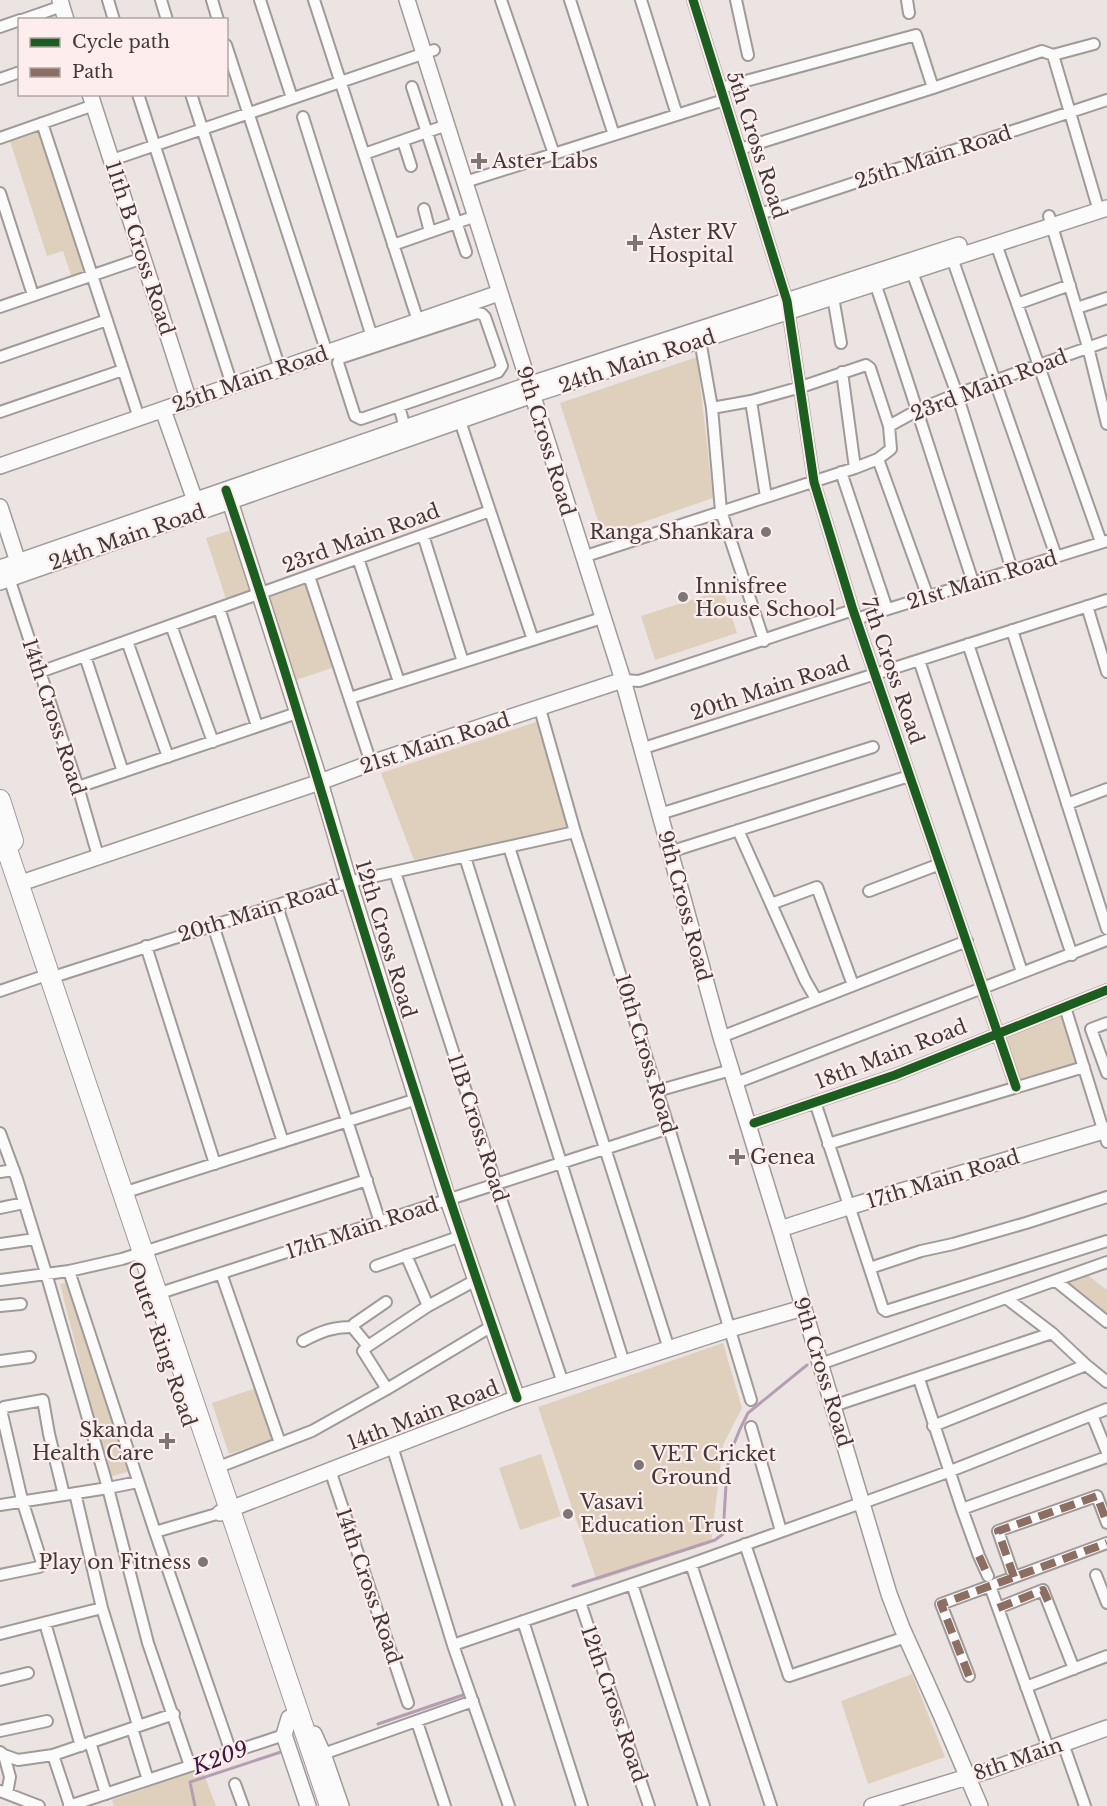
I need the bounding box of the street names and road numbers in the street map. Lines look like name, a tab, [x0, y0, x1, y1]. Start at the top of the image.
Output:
street label: 5th Cross Road	[722, 68, 792, 222]
street label: 25th Main Road	[852, 120, 1014, 194]
street label: 11th B Cross Road	[101, 158, 179, 338]
street label: 24th Main Road	[556, 324, 718, 398]
street label: 25th Main Road	[169, 341, 331, 417]
street label: 23rd Main Road	[907, 344, 1071, 426]
street label: 9th Cross Road	[512, 363, 580, 519]
street label: 23rd Main Road	[279, 498, 443, 578]
street label: 24th Main Road	[46, 499, 208, 575]
street label: 21st Main Road	[904, 546, 1060, 614]
street label: 7th Cross Road	[857, 595, 929, 747]
street label: 14th Cross Road	[17, 636, 91, 798]
street label: 20th Main Road	[687, 651, 853, 725]
street label: 21st Main Road	[357, 707, 513, 779]
street label: 9th Cross Road	[653, 828, 717, 984]
street label: 12th Cross Road	[351, 857, 421, 1021]
street label: 20th Main Road	[175, 875, 341, 947]
street label: 10th Cross Road	[610, 971, 682, 1137]
street label: 18th Main Road	[812, 1014, 970, 1094]
street label: 11B Cross Road	[443, 1051, 513, 1205]
street label: 17th Main Road	[864, 1144, 1022, 1214]
street label: 17th Main Road	[283, 1192, 441, 1264]
street label: Outer Ring Road	[122, 1258, 202, 1430]
street label: 9th Cross Road	[789, 1294, 857, 1450]
street label: 14th Main Road	[344, 1375, 502, 1455]
street label: 14th Cross Road	[331, 1505, 407, 1667]
street label: 12th Cross Road	[576, 1623, 652, 1785]
street label: 8th Main	[970, 1733, 1066, 1785]

